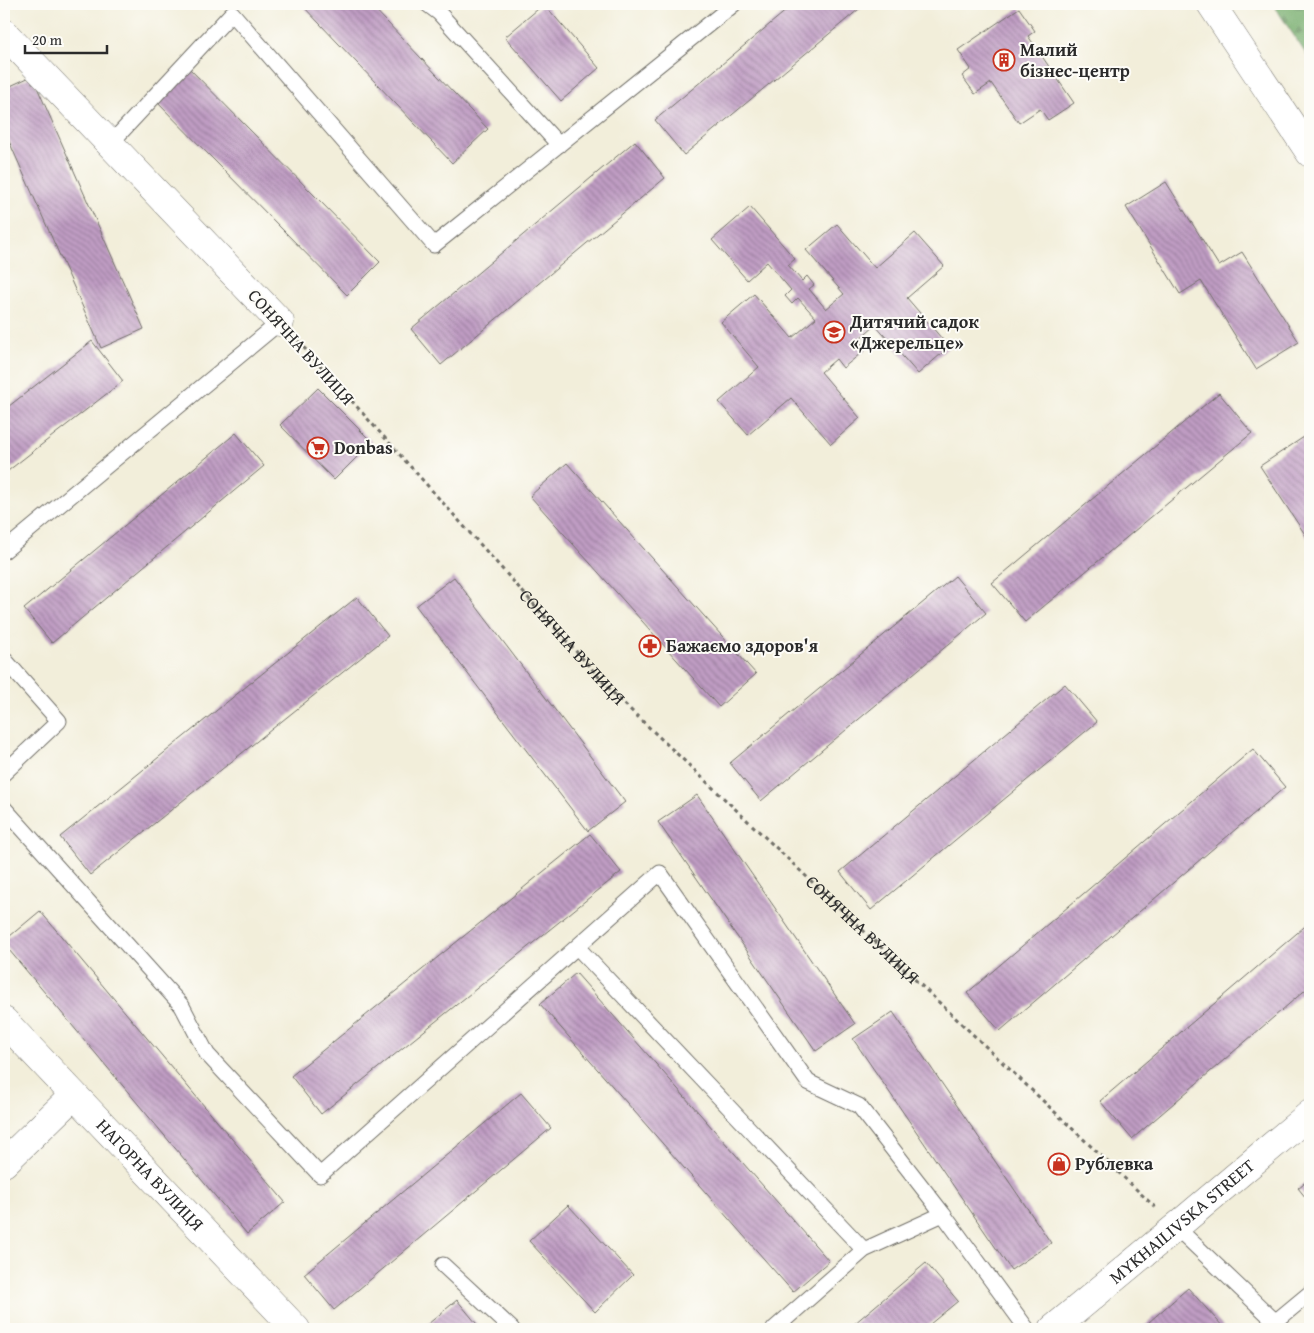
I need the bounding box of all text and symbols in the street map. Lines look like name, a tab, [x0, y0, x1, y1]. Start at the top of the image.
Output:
scale bar	[25, 22, 108, 54]
text: 20 m	[32, 29, 63, 50]
place label: Малий бізнес-центр	[1020, 36, 1130, 84]
building icon: Малий бізнес-центр	[992, 48, 1016, 72]
street label: СОНЯЧНА ВУЛИЦЯ	[242, 283, 361, 411]
place label: Дитячий садок «Джерельце»	[849, 308, 979, 356]
school or university icon: Дитячий садок «Джерельце»	[822, 320, 846, 344]
place label: Donbas	[334, 434, 393, 461]
supermarket icon: Donbas	[306, 436, 330, 460]
street label: СОНЯЧНА ВУЛИЦЯ	[513, 583, 632, 712]
place label: Бажаємо здоров'я	[666, 632, 819, 659]
pharmacy icon: Бажаємо здоров'я	[638, 634, 662, 658]
street label: СОНЯЧНА ВУЛИЦЯ	[800, 868, 926, 990]
street label: НАГОРНА ВУЛИЦЯ	[90, 1112, 211, 1237]
place label: Рублевка	[1075, 1150, 1154, 1177]
shop icon: Рублевка	[1047, 1152, 1071, 1176]
street label: MYKHAILIVSKA STREET	[1103, 1152, 1260, 1290]

